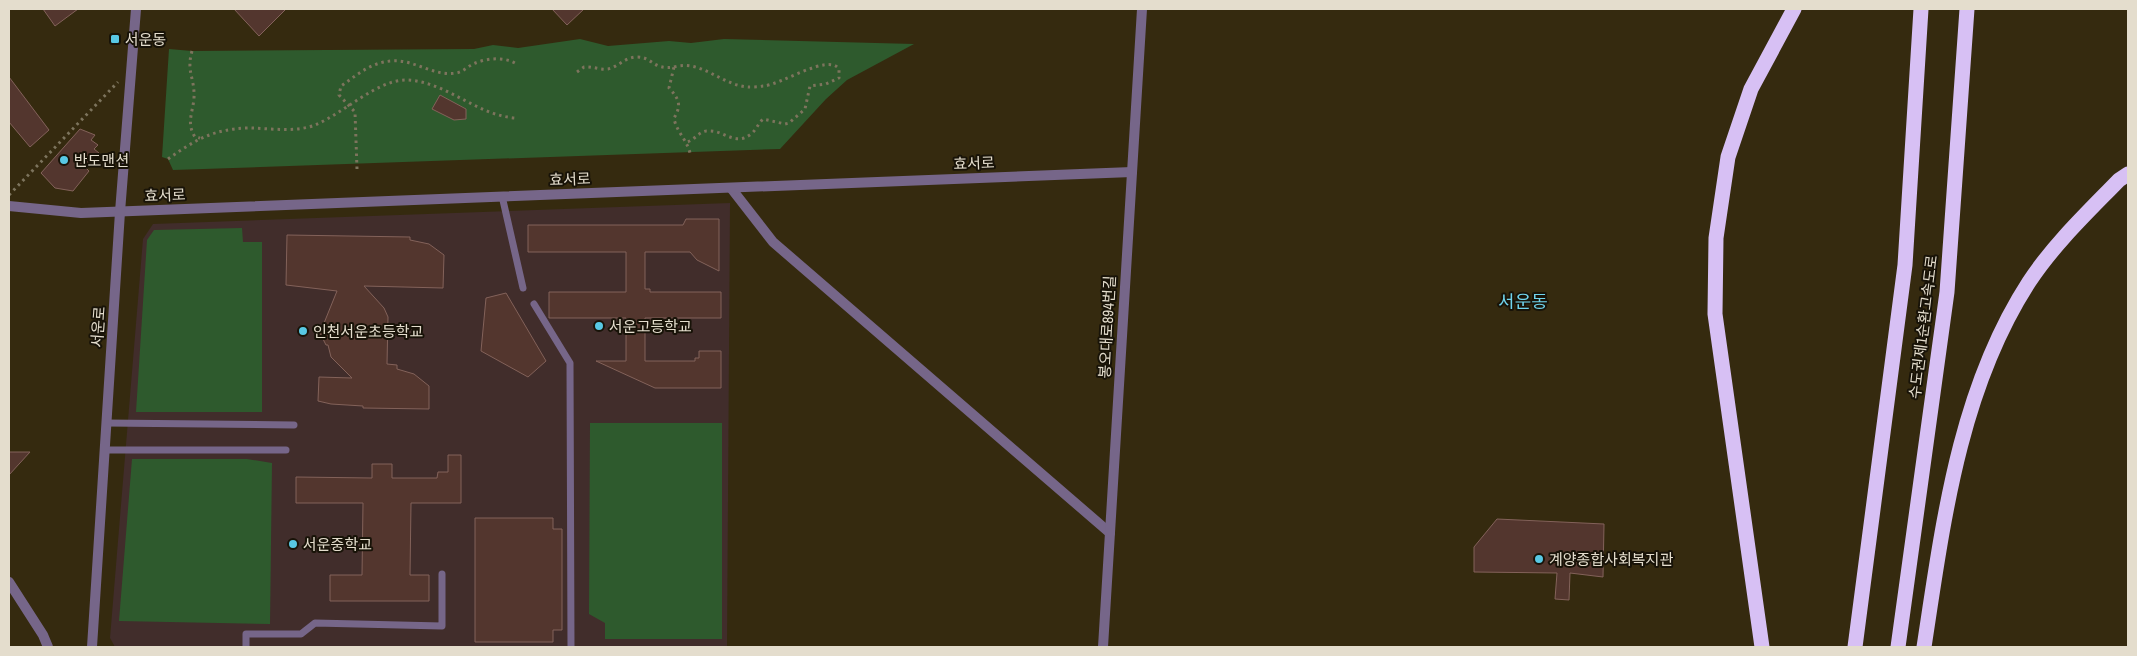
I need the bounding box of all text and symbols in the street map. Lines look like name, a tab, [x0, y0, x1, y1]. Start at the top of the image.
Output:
place label: 서운동	[125, 29, 166, 50]
marker: 서운동	[109, 33, 121, 45]
place label: 반도맨션	[74, 150, 129, 171]
street label: 효서로	[953, 152, 995, 174]
marker: 반도맨션	[58, 154, 70, 166]
street label: 효서로	[549, 168, 591, 190]
street label: 효서로	[144, 184, 186, 206]
street label: 수도권제1순환고속도로	[1904, 254, 1942, 400]
street label: 봉오대로894번길	[1094, 275, 1120, 379]
district label: 서운동	[1498, 289, 1548, 314]
street label: 서운로	[86, 306, 110, 348]
place label: 서운고등학교	[609, 316, 692, 337]
marker: 서운고등학교	[593, 320, 605, 332]
place label: 인천서운초등학교	[313, 321, 423, 342]
marker: 인천서운초등학교	[297, 325, 309, 337]
place label: 서운중학교	[303, 534, 372, 555]
marker: 서운중학교	[287, 538, 299, 550]
place label: 계양종합사회복지관	[1549, 549, 1673, 570]
marker: 계양종합사회복지관	[1533, 553, 1545, 565]

